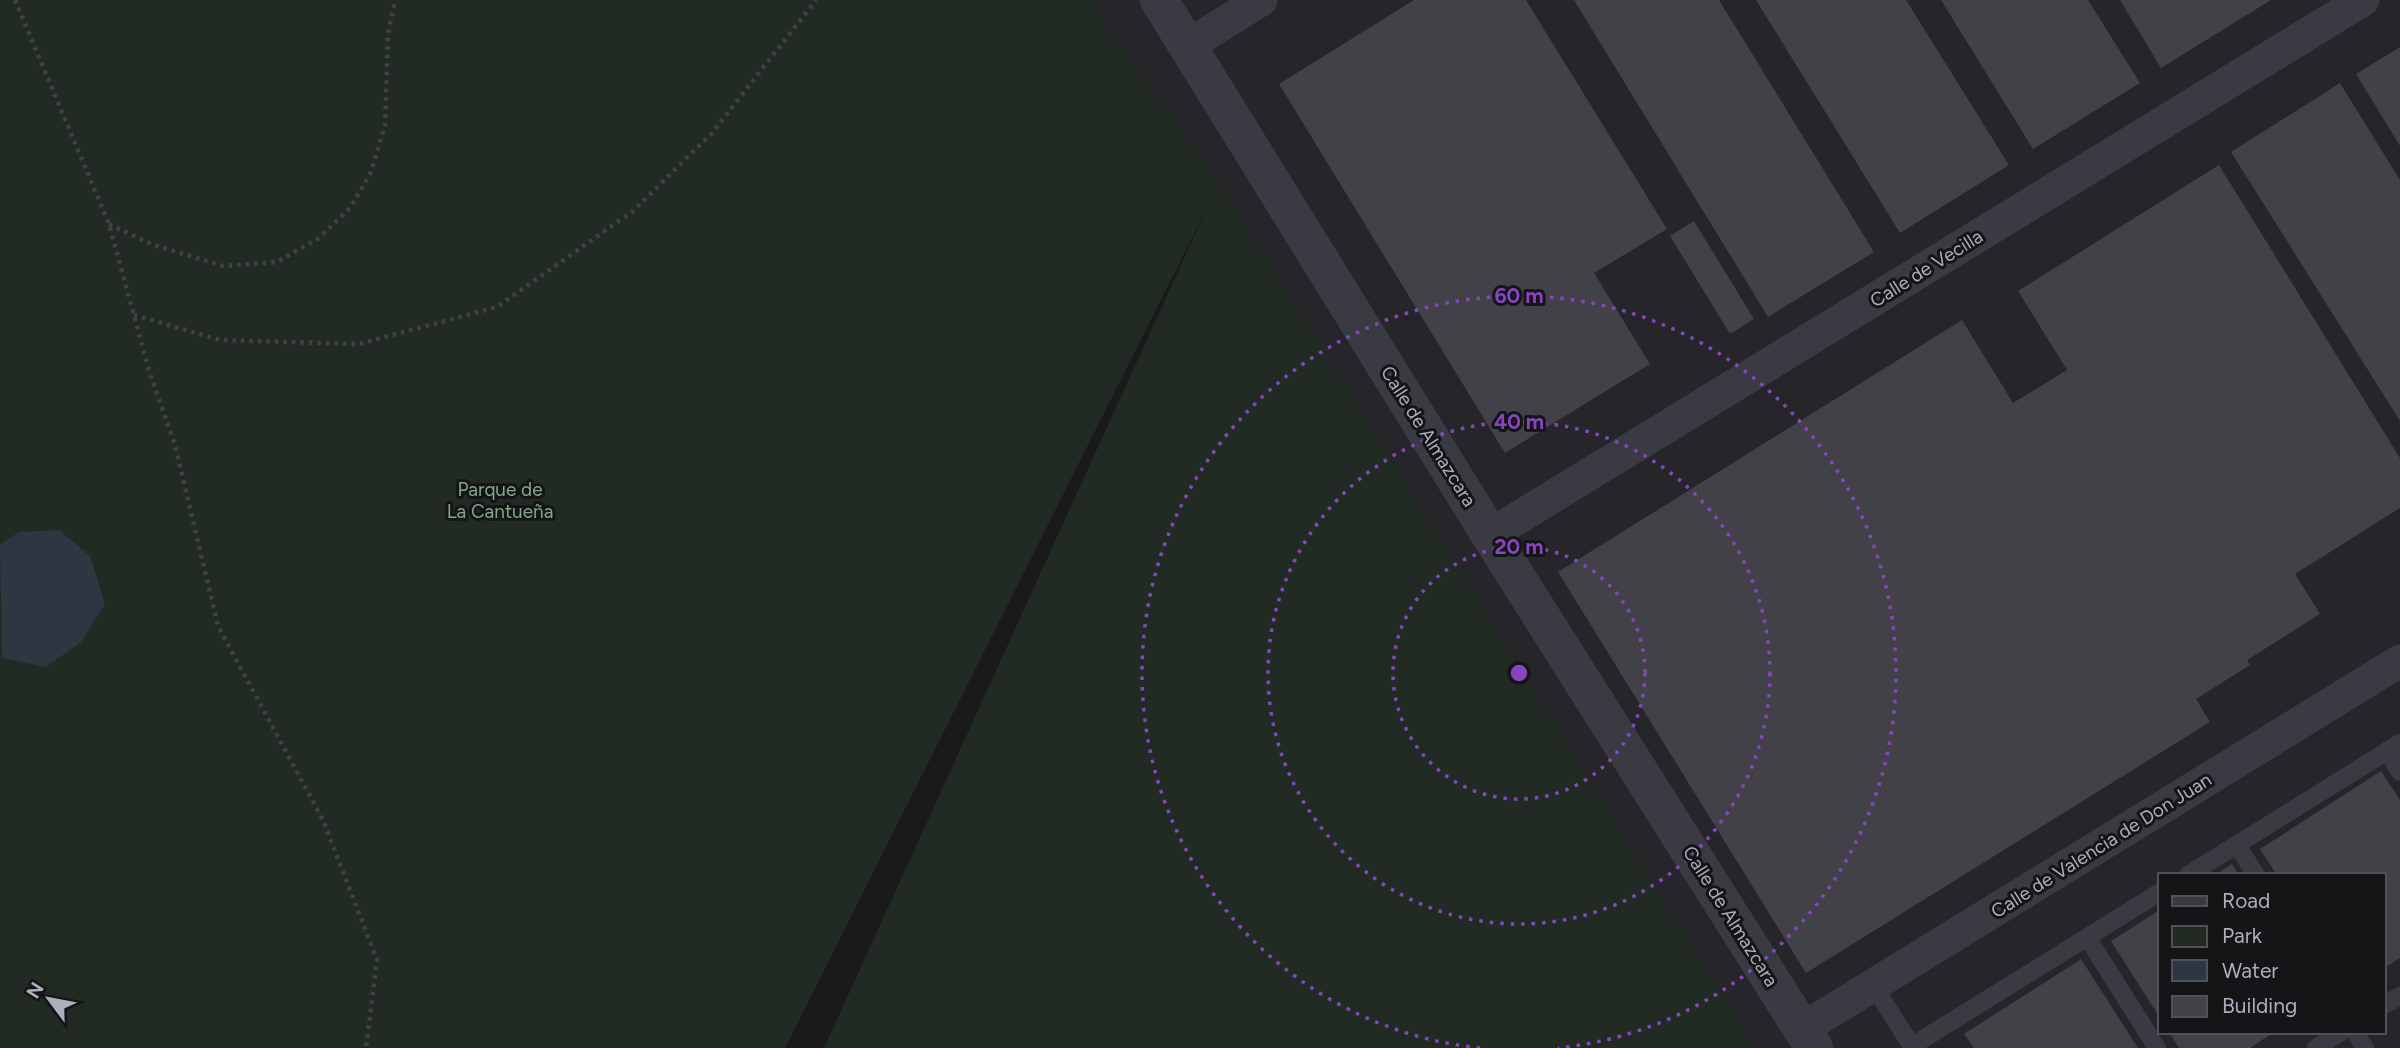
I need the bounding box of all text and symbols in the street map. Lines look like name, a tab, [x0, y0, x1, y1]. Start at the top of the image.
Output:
street label: Calle de Vecilla	[1866, 225, 1987, 312]
text: 60 m	[1494, 283, 1544, 308]
street label: Calle de Almazcara	[1376, 362, 1481, 511]
text: 40 m	[1494, 409, 1544, 434]
park label: Parque de La Cantueña	[447, 478, 553, 523]
text: 20 m	[1494, 534, 1544, 559]
centre of rings	[1507, 661, 1531, 685]
street label: Calle de Valencia de Don Juan	[1987, 768, 2216, 923]
street label: Calle de Almazcara	[1678, 842, 1783, 991]
legend	[2158, 873, 2386, 1034]
text: Road	[2222, 888, 2270, 913]
text: Park	[2222, 923, 2263, 948]
text: Water	[2222, 958, 2278, 983]
north arrow	[14, 964, 84, 1034]
text: N	[21, 978, 49, 1003]
text: Building	[2222, 993, 2297, 1018]

